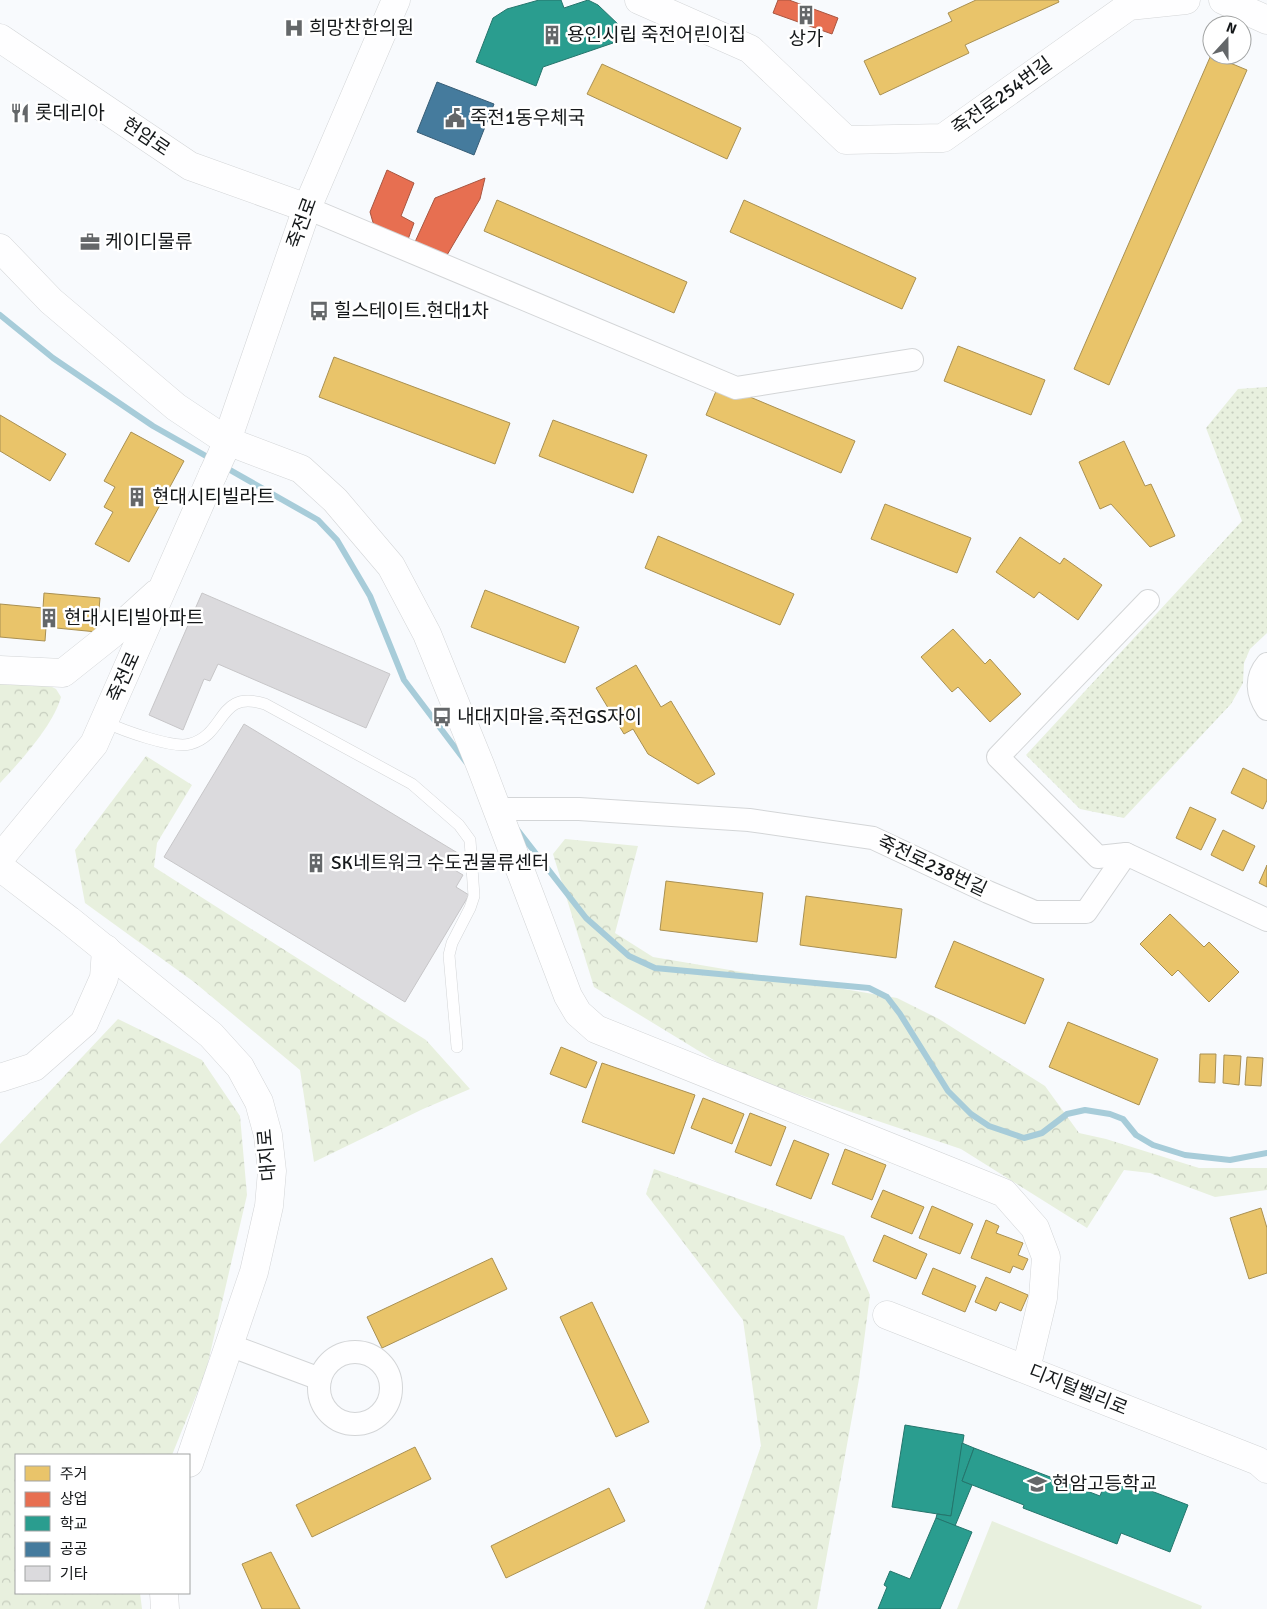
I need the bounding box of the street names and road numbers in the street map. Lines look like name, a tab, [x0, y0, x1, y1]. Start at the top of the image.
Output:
street label: 죽전로254번길	[947, 52, 1057, 140]
street label: 현암로	[118, 112, 174, 162]
street label: 죽전로	[282, 194, 322, 252]
street label: 죽전로	[102, 648, 146, 706]
street label: 죽전로238번길	[873, 830, 991, 902]
street label: 대지로	[253, 1128, 281, 1182]
street label: 디지털벨리로	[1025, 1359, 1131, 1421]

